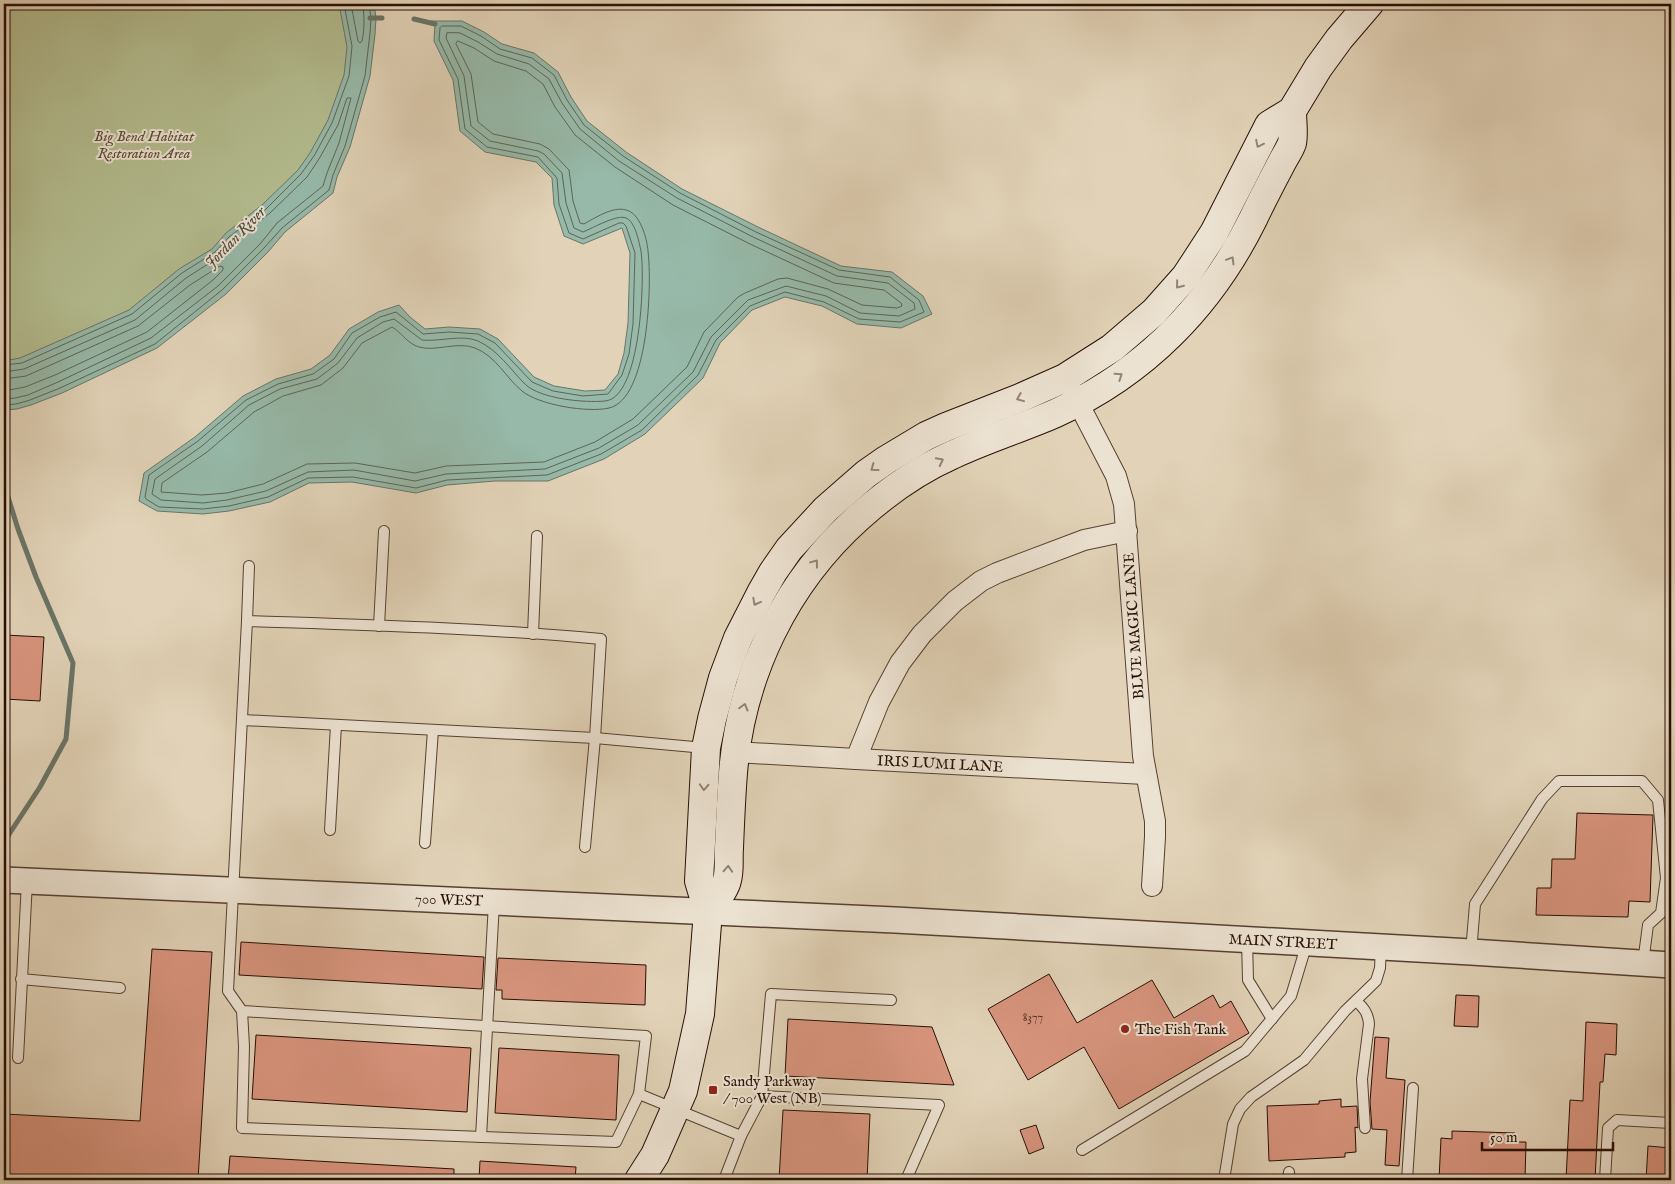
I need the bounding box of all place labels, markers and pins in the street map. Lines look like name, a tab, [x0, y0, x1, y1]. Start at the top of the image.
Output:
place label: The Fish Tank	[1135, 1020, 1227, 1039]
marker: The Fish Tank	[1119, 1023, 1131, 1035]
place label: Sandy Parkway / 700 West (NB)	[723, 1072, 822, 1108]
marker: Sandy Parkway / 700 West (NB)	[707, 1084, 719, 1096]

